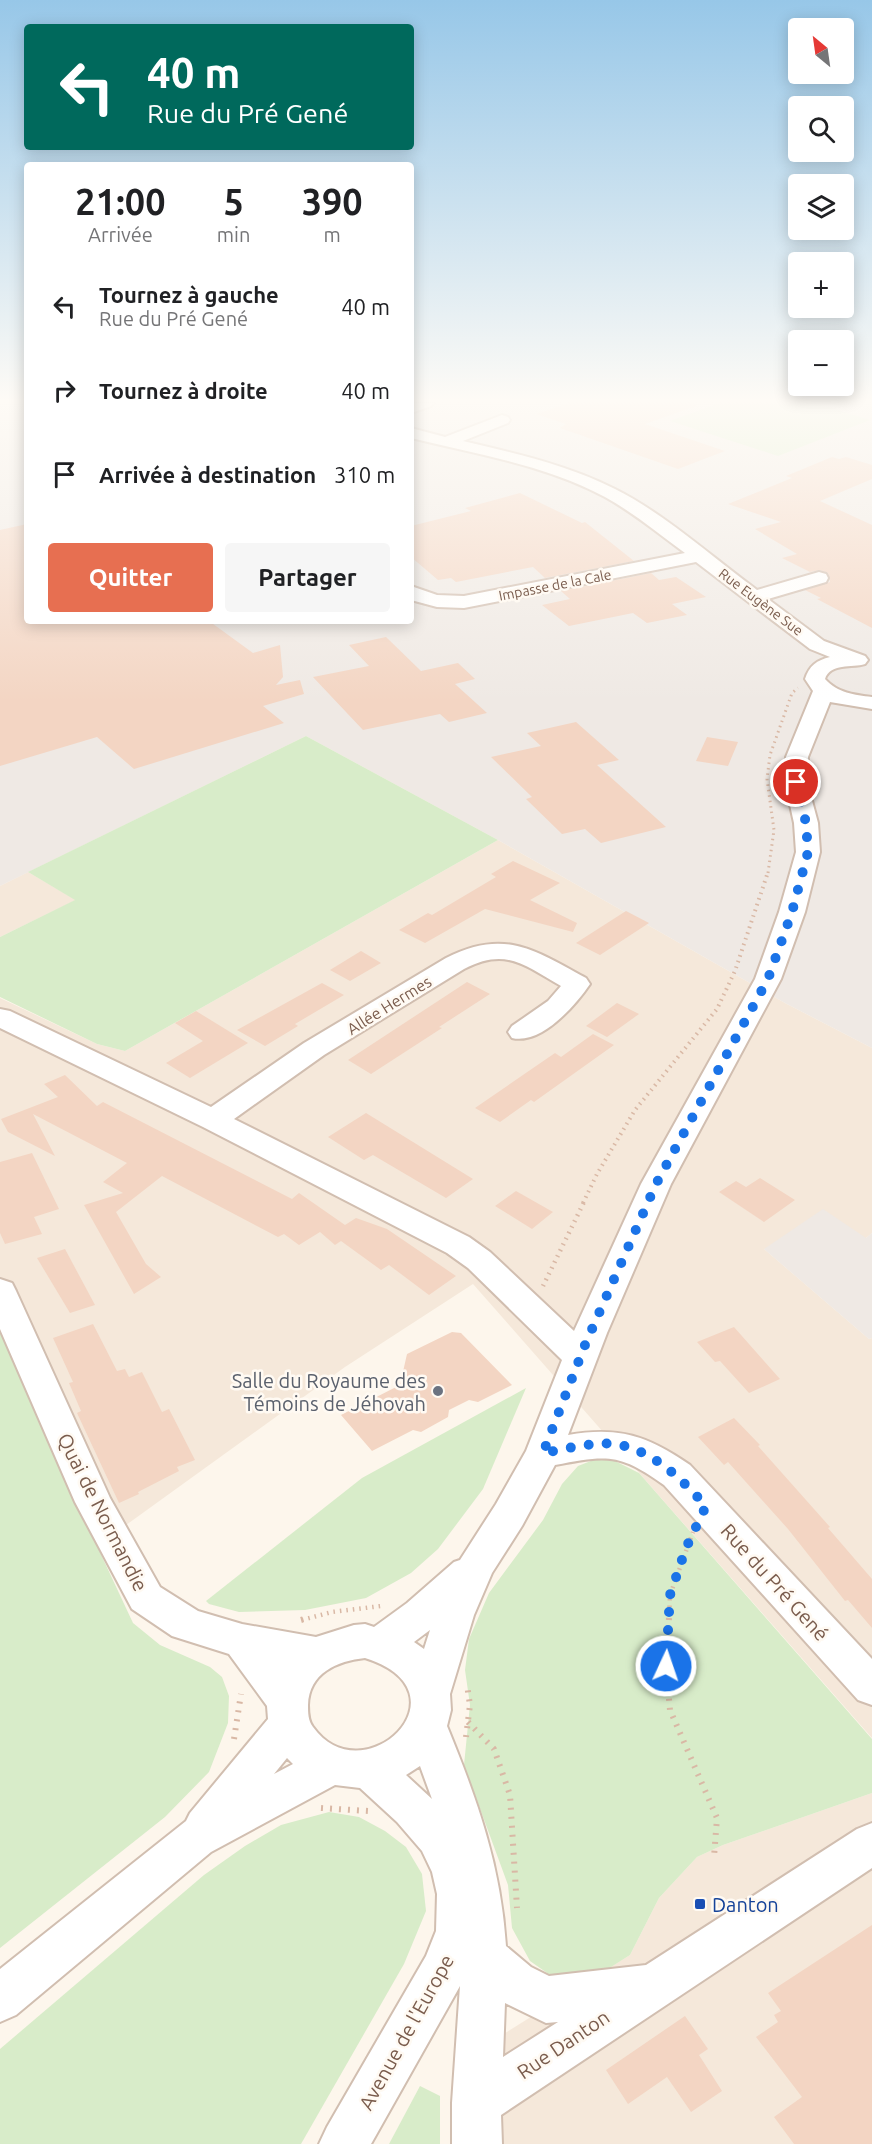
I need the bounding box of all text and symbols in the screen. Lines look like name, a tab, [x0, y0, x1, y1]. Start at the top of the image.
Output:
north arrow	[788, 18, 854, 84]
map controls	[788, 18, 854, 396]
icon: left	[48, 48, 126, 126]
text: 40 m	[147, 49, 241, 96]
button: search	[788, 96, 854, 162]
text: Rue du Pré Gené	[147, 98, 348, 128]
button: layers	[788, 174, 854, 240]
text: 21:00	[75, 181, 165, 222]
text: 5	[223, 181, 244, 222]
text: 390	[302, 181, 363, 222]
text: Arrivée	[88, 223, 153, 246]
text: min	[217, 223, 250, 246]
text: m	[324, 223, 341, 246]
button: +	[788, 252, 854, 318]
text: Tournez à gauche	[99, 282, 279, 307]
icon: left	[48, 290, 81, 323]
text: 40 m	[341, 294, 390, 319]
text: Rue du Pré Gené	[99, 307, 248, 330]
button: −	[788, 330, 854, 396]
icon: right	[48, 374, 81, 407]
text: Tournez à droite	[99, 378, 268, 403]
text: 40 m	[341, 378, 390, 403]
icon: arrive	[48, 458, 81, 491]
text: Arrivée à destination	[99, 462, 316, 487]
text: 310 m	[334, 462, 395, 487]
button: Quitter	[48, 543, 213, 612]
button: Partager	[225, 543, 390, 612]
street label: Rue Eugène Sue	[716, 565, 806, 639]
street label: Impasse de la Cale	[497, 566, 613, 604]
pin	[770, 756, 821, 807]
icon: arrive	[779, 765, 812, 798]
street label: Allée Hermes	[344, 972, 434, 1038]
place label: Salle du Royaume des Témoins de Jéhovah	[232, 1369, 426, 1415]
marker: Salle du Royaume des Témoins de Jéhovah	[431, 1384, 445, 1398]
street label: Quai de Normandie	[53, 1429, 153, 1595]
street label: Rue du Pré Gené	[717, 1519, 833, 1645]
position arrow	[634, 1634, 698, 1698]
place label: Danton	[712, 1893, 779, 1916]
marker: Danton	[693, 1897, 707, 1911]
street label: Avenue de l'Europe	[354, 1950, 458, 2114]
street label: Rue Danton	[513, 2005, 613, 2083]

